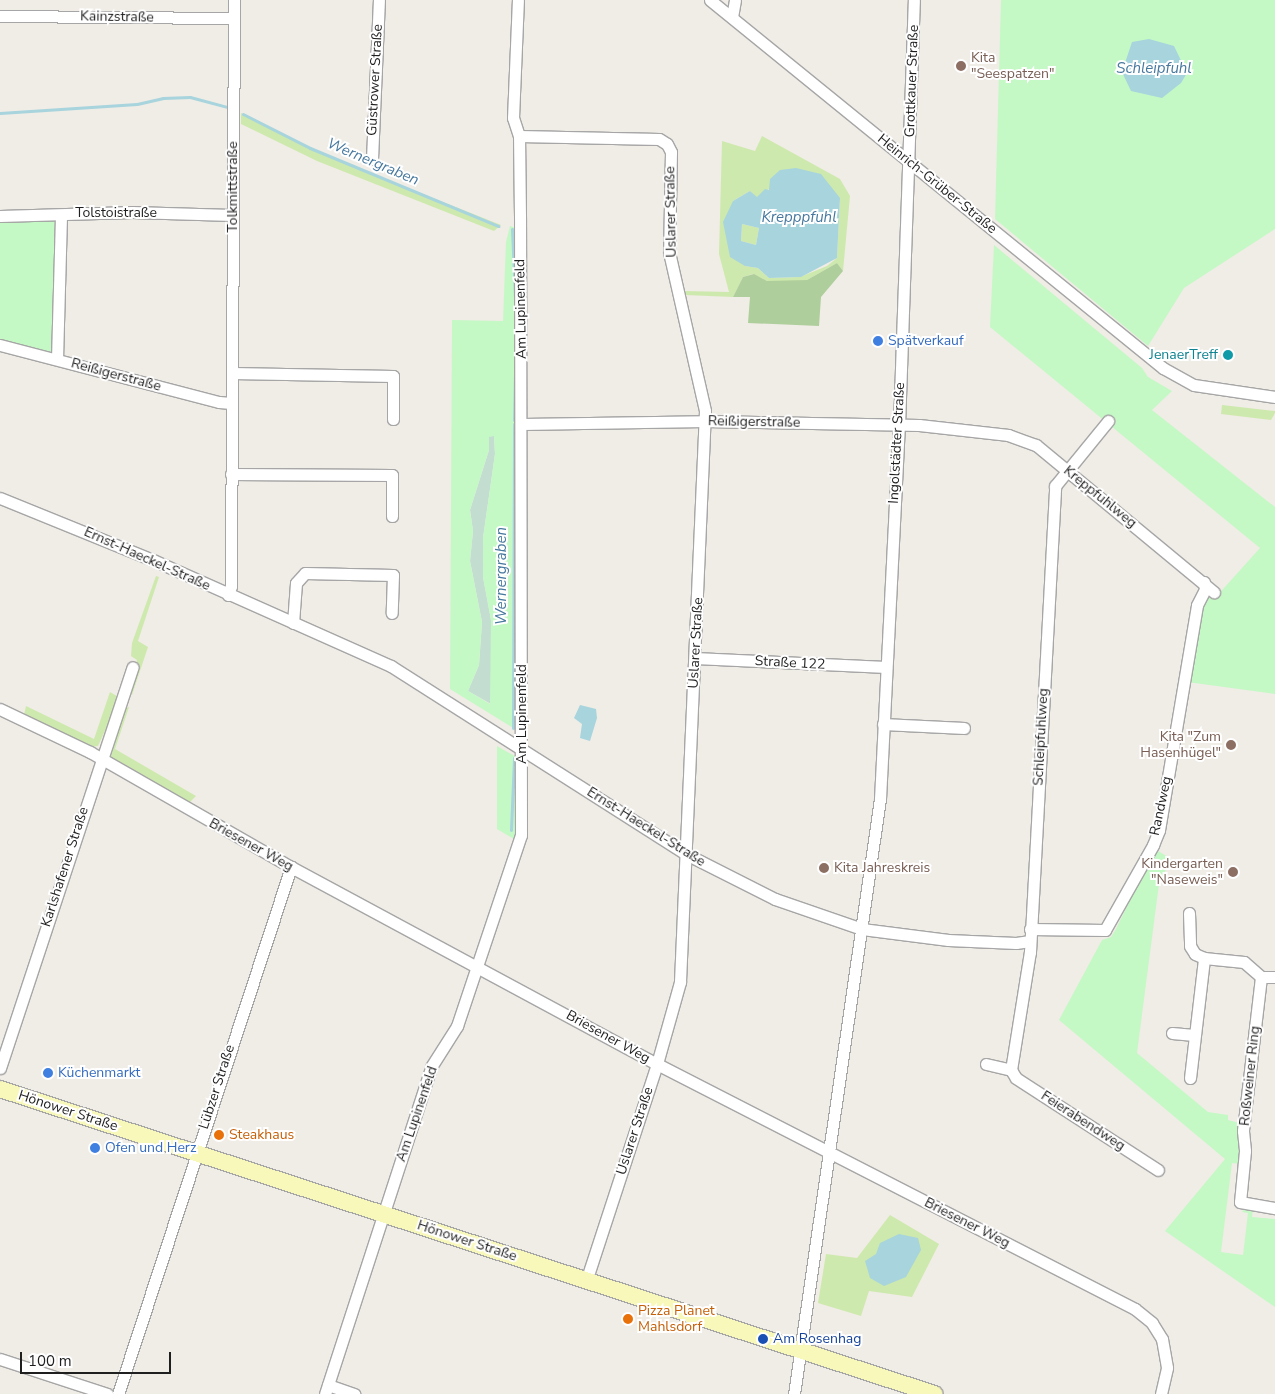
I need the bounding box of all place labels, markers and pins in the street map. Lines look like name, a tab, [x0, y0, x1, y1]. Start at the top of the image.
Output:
place label: Kita "Seespatzen"	[971, 50, 1054, 82]
marker: Kita "Seespatzen"	[955, 60, 967, 72]
place label: Spätverkauf	[888, 333, 964, 349]
marker: Spätverkauf	[872, 335, 884, 347]
place label: JenaerTreff	[1149, 347, 1218, 363]
marker: JenaerTreff	[1222, 349, 1234, 361]
place label: Kita "Zum Hasenhügel"	[1140, 729, 1221, 762]
marker: Kita "Zum Hasenhügel"	[1225, 739, 1237, 751]
place label: Kindergarten "Naseweis"	[1141, 856, 1223, 889]
place label: Kita Jahreskreis	[834, 860, 930, 876]
marker: Kita Jahreskreis	[818, 862, 830, 874]
marker: Kindergarten "Naseweis"	[1227, 866, 1239, 878]
place label: Küchenmarkt	[58, 1065, 140, 1081]
marker: Küchenmarkt	[42, 1067, 54, 1079]
place label: Steakhaus	[229, 1127, 294, 1143]
marker: Steakhaus	[213, 1129, 225, 1141]
place label: Ofen und Herz	[105, 1140, 196, 1156]
marker: Ofen und Herz	[89, 1142, 101, 1154]
place label: Pizza Planet Mahlsdorf	[638, 1303, 715, 1335]
marker: Pizza Planet Mahlsdorf	[622, 1313, 634, 1325]
place label: Am Rosenhag	[773, 1331, 861, 1347]
marker: Am Rosenhag	[757, 1333, 769, 1345]

